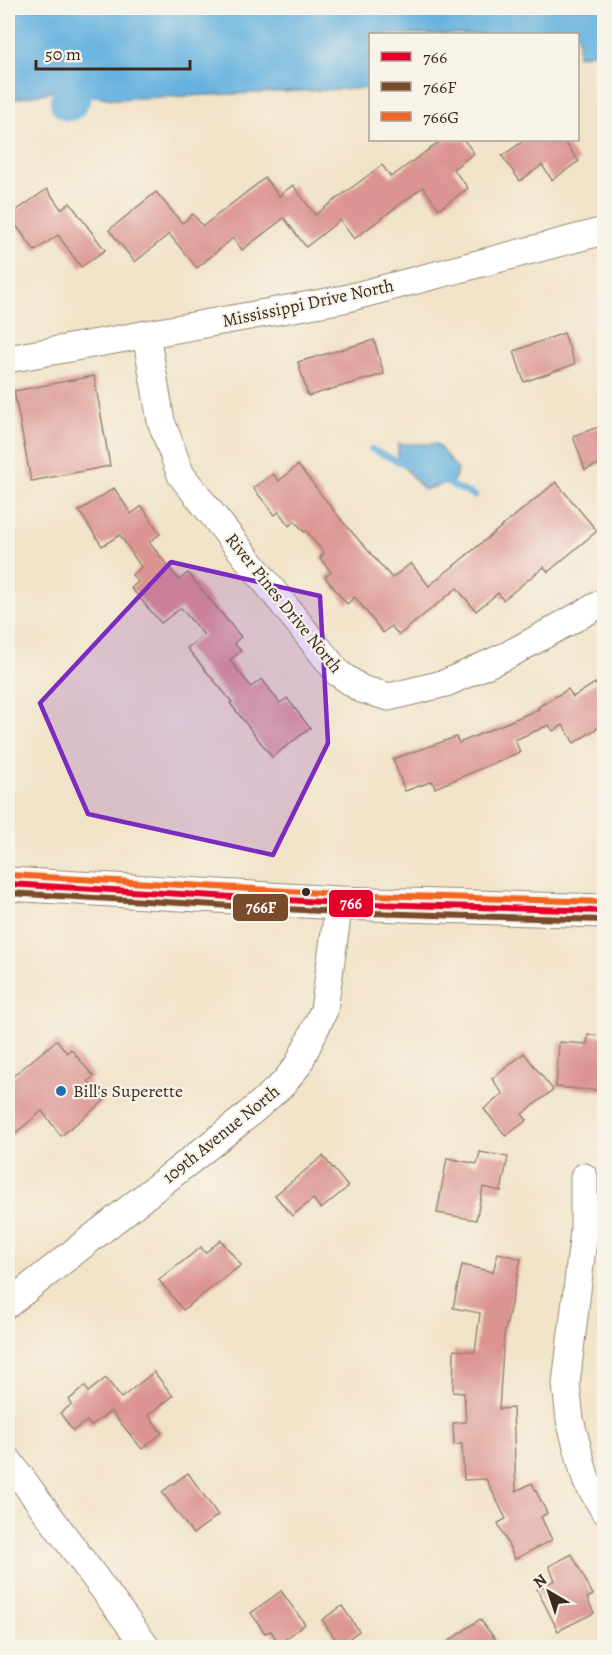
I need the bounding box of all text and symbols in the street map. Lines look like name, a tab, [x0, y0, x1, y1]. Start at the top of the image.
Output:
scale bar	[36, 33, 190, 71]
legend	[369, 33, 579, 141]
text: 50 m	[45, 42, 81, 66]
text: 766	[423, 45, 447, 69]
text: 766F	[423, 75, 456, 99]
text: 766G	[423, 105, 459, 129]
street label: Mississippi Drive North	[220, 273, 396, 333]
street label: River Pines Drive North	[220, 528, 348, 678]
unlabelled marker	[300, 886, 312, 898]
line badge: 766	[328, 889, 374, 918]
line badge: 766F	[232, 893, 289, 922]
text: 766	[340, 893, 362, 915]
text: 766F	[246, 897, 277, 919]
place label: Bill's Superette	[73, 1079, 183, 1103]
street label: 109th Avenue North	[157, 1079, 285, 1189]
marker: Bill's Superette	[54, 1084, 68, 1098]
north arrow	[519, 1562, 579, 1622]
text: N	[529, 1569, 552, 1593]

